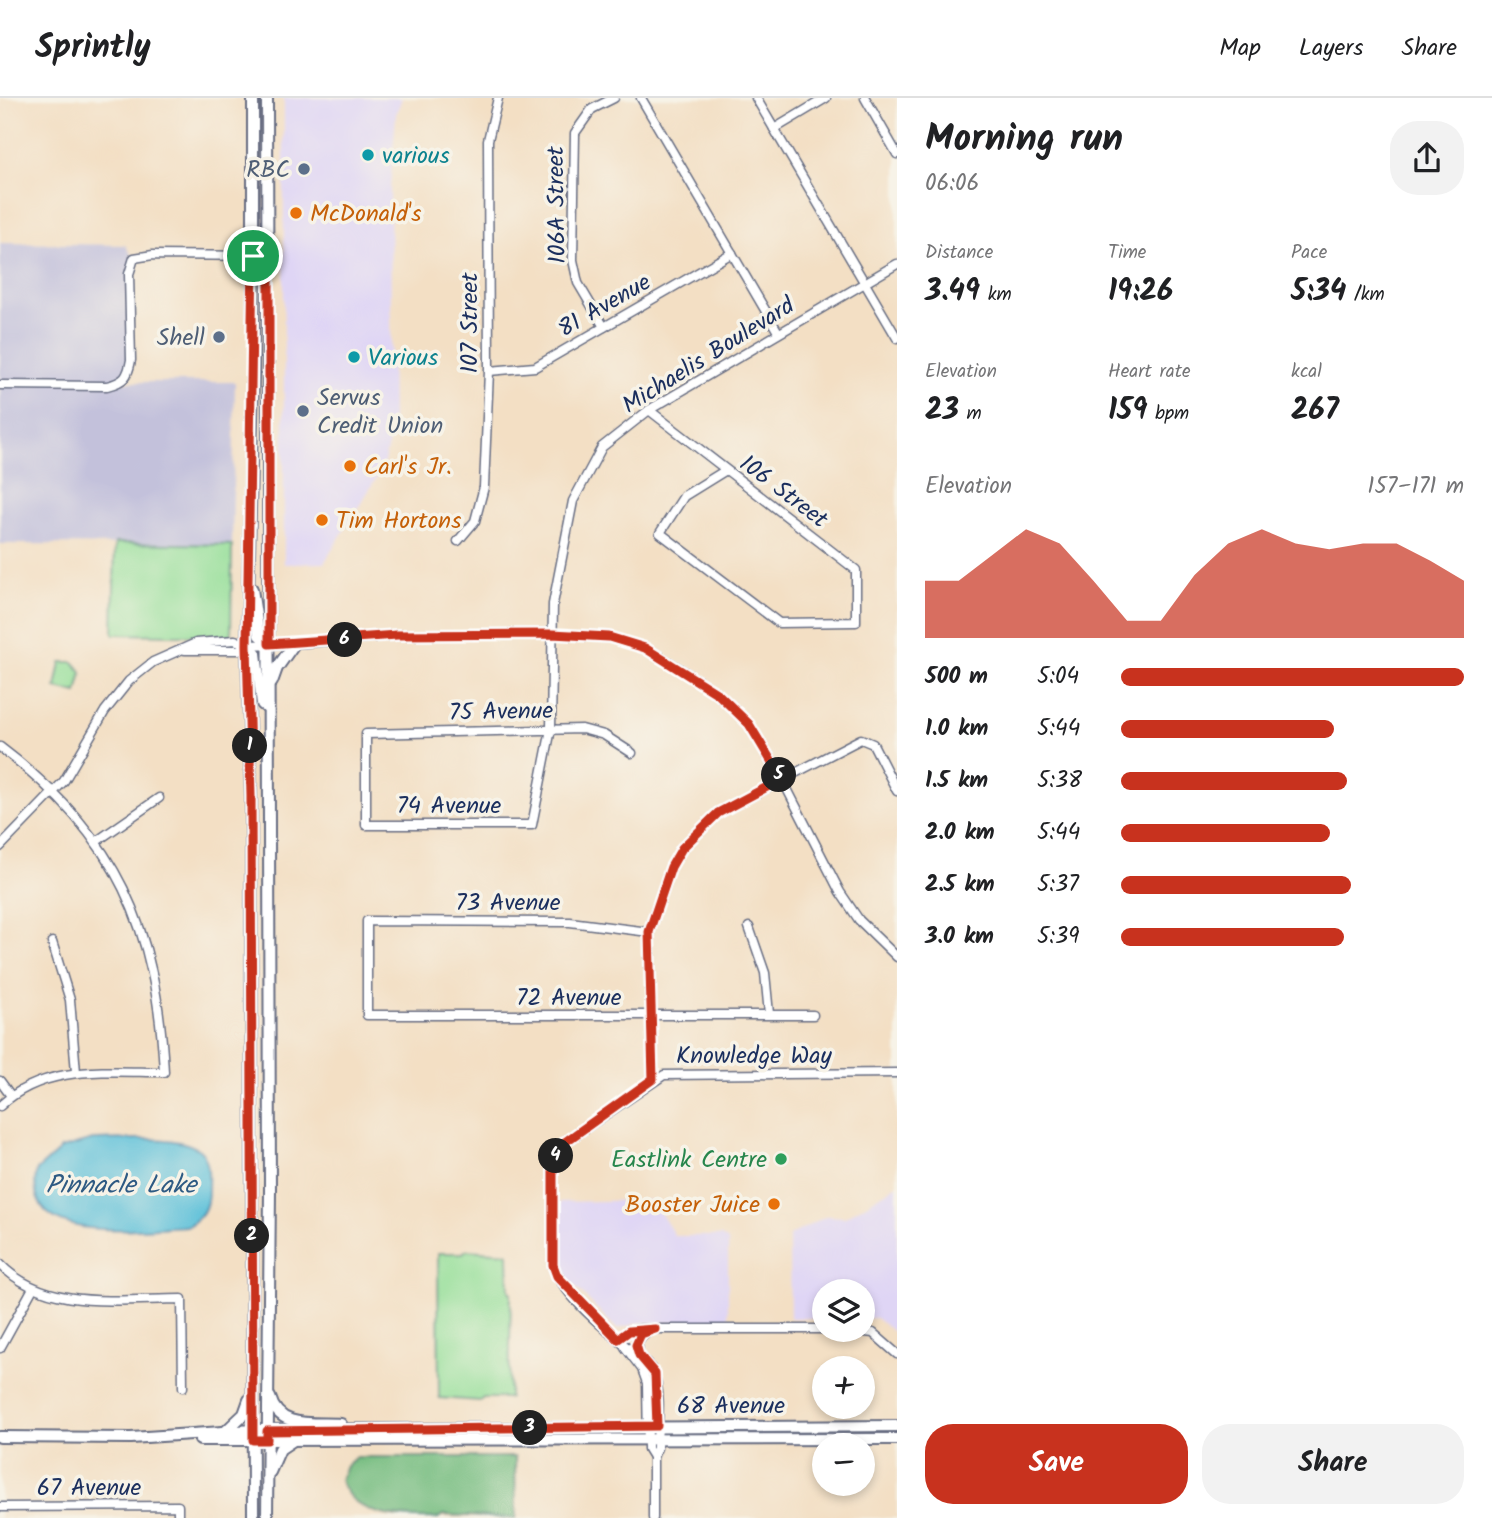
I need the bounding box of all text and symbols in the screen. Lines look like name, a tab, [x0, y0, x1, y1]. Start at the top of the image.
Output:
text: Sprintly	[35, 22, 151, 75]
text: Map	[1219, 29, 1261, 68]
text: Layers	[1299, 29, 1363, 68]
text: Share	[1401, 29, 1457, 68]
text: Morning run	[925, 110, 1123, 170]
button: share	[1390, 121, 1464, 195]
place label: various	[382, 137, 450, 176]
street label: 106A Street	[537, 145, 578, 264]
marker: various	[360, 147, 376, 163]
place label: RBC	[246, 151, 290, 190]
marker: RBC	[296, 161, 312, 177]
text: 06:06	[925, 166, 979, 202]
place label: McDonald's	[310, 195, 422, 234]
marker: McDonald's	[288, 205, 304, 221]
pin	[223, 226, 283, 286]
icon: arrive	[234, 237, 272, 275]
text: Distance	[925, 238, 993, 268]
text: Time	[1108, 238, 1146, 268]
text: Pace	[1291, 238, 1327, 268]
street label: 81 Avenue	[551, 264, 659, 349]
text: 3.49	[925, 268, 980, 316]
text: 19:26	[1108, 268, 1173, 316]
text: 5:34	[1291, 268, 1346, 316]
street label: 107 Street	[451, 272, 490, 374]
text: km	[980, 280, 1012, 310]
text: /km	[1346, 280, 1385, 310]
street label: Michaelis Boulevard	[615, 287, 804, 425]
place label: Shell	[157, 319, 205, 358]
marker: Shell	[211, 329, 227, 345]
place label: Various	[368, 339, 438, 378]
marker: Various	[346, 349, 362, 365]
text: Elevation	[925, 357, 997, 387]
text: Heart rate	[1108, 357, 1191, 387]
text: kcal	[1291, 357, 1322, 387]
place label: Servus Credit Union	[317, 379, 443, 446]
text: 23	[925, 387, 959, 435]
text: 159	[1108, 387, 1147, 435]
text: 267	[1291, 387, 1339, 435]
text: m	[959, 399, 982, 429]
text: bpm	[1147, 399, 1189, 429]
marker: Servus Credit Union	[295, 403, 311, 419]
street label: 106 Street	[730, 446, 837, 539]
place label: Carl's Jr.	[364, 448, 452, 487]
marker: Carl's Jr.	[342, 458, 358, 474]
text: Elevation	[925, 469, 1012, 505]
text: 157–171 m	[1367, 469, 1464, 505]
place label: Tim Hortons	[336, 502, 461, 541]
marker: Tim Hortons	[314, 512, 330, 528]
pin: 6	[328, 622, 362, 658]
text: 6	[339, 624, 350, 654]
text: 500 m	[925, 659, 988, 695]
text: 5:04	[1037, 659, 1079, 695]
street label: 75 Avenue	[449, 692, 554, 733]
text: 1.0 km	[925, 711, 988, 747]
text: 5:44	[1037, 711, 1080, 747]
pin: 1	[232, 728, 268, 764]
text: 1	[247, 730, 252, 760]
pin: 5	[762, 758, 796, 792]
text: 5	[774, 759, 783, 789]
text: 1.5 km	[925, 763, 988, 799]
text: 5:38	[1037, 763, 1082, 799]
street label: 74 Avenue	[397, 787, 501, 826]
text: 2.0 km	[925, 815, 995, 851]
text: 5:44	[1037, 815, 1080, 851]
text: 2.5 km	[925, 867, 995, 903]
text: 5:37	[1037, 867, 1079, 903]
street label: 73 Avenue	[455, 884, 561, 923]
text: 3.0 km	[925, 919, 994, 955]
text: 5:39	[1037, 919, 1079, 955]
street label: 72 Avenue	[516, 979, 622, 1018]
street label: Knowledge Way	[676, 1037, 833, 1076]
pin: 4	[538, 1138, 574, 1174]
text: 4	[550, 1140, 561, 1170]
place label: Eastlink Centre	[611, 1141, 767, 1180]
marker: Eastlink Centre	[773, 1151, 789, 1167]
water label: Pinnacle Lake	[46, 1165, 199, 1207]
place label: Booster Juice	[625, 1186, 760, 1225]
marker: Booster Juice	[766, 1196, 782, 1212]
pin: 2	[234, 1218, 270, 1254]
text: 2	[246, 1220, 257, 1250]
map controls	[812, 1279, 875, 1496]
button: layers	[812, 1279, 875, 1342]
button: +	[812, 1356, 875, 1419]
street label: 68 Avenue	[677, 1387, 785, 1426]
pin: 3	[512, 1410, 548, 1446]
text: 3	[524, 1412, 535, 1442]
button: Save	[925, 1424, 1188, 1504]
button: Share	[1202, 1424, 1464, 1504]
button: −	[812, 1433, 875, 1496]
street label: 67 Avenue	[37, 1469, 142, 1508]

